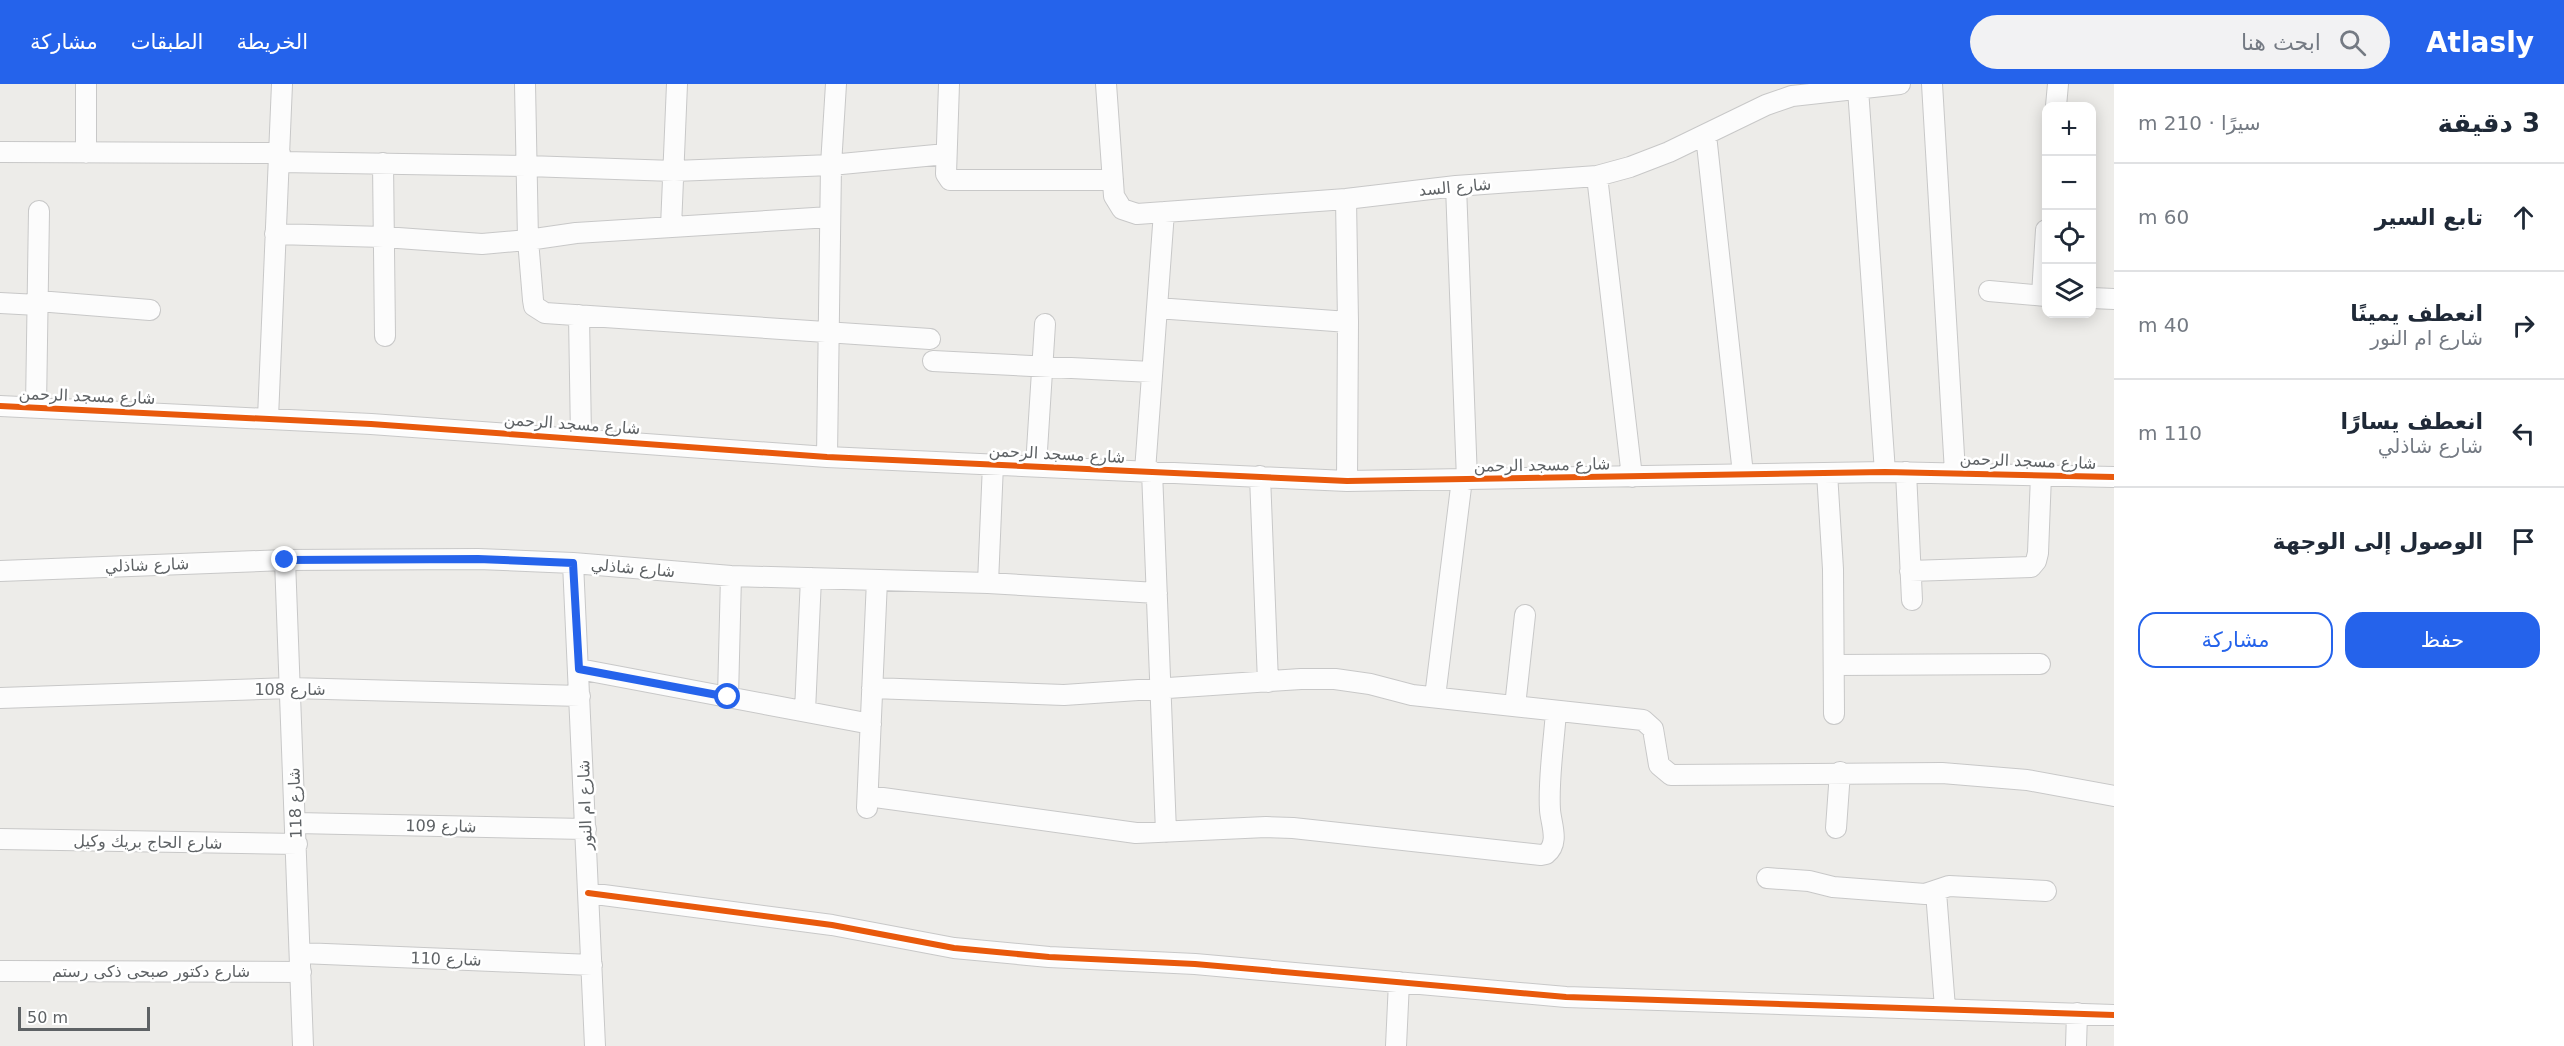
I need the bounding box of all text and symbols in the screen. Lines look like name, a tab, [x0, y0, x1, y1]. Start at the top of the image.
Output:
search box	[1970, 15, 2390, 69]
icon: search	[2336, 26, 2369, 59]
text: Atlasly	[2426, 26, 2534, 59]
text: مشاركة	[30, 30, 98, 54]
text: الطبقات	[131, 30, 203, 54]
text: الخريطة	[236, 30, 308, 54]
text: ابحث هنا	[2241, 30, 2321, 55]
map controls	[2042, 102, 2096, 318]
button: +	[2042, 102, 2096, 156]
text: 3 دقيقة	[2437, 108, 2540, 138]
text: سيرًا · 210 m	[2138, 111, 2261, 135]
button: −	[2042, 156, 2096, 210]
street label: شارع السد	[1418, 174, 1492, 201]
icon: ahead	[2507, 201, 2540, 234]
text: 60 m	[2138, 205, 2189, 229]
text: تابع السير	[2375, 205, 2483, 230]
button: locate	[2042, 210, 2096, 264]
button: layers	[2042, 264, 2096, 318]
text: انعطف يمينًا	[2350, 301, 2483, 326]
icon: right	[2507, 309, 2540, 342]
text: 40 m	[2138, 313, 2189, 337]
text: شارع ام النور	[2370, 326, 2483, 350]
street label: شارع مسجد الرحمن	[18, 384, 156, 409]
text: انعطف يسارًا	[2340, 409, 2483, 434]
street label: شارع مسجد الرحمن	[503, 410, 641, 439]
icon: left	[2507, 417, 2540, 450]
text: 110 m	[2138, 421, 2202, 445]
text: شارع شاذلي	[2378, 434, 2483, 458]
street label: شارع مسجد الرحمن	[988, 441, 1126, 468]
street label: شارع مسجد الرحمن	[1959, 449, 2097, 474]
street label: شارع مسجد الرحمن	[1473, 454, 1611, 477]
icon: arrive	[2507, 525, 2540, 558]
text: الوصول إلى الوجهة	[2273, 529, 2483, 554]
route end	[271, 546, 297, 572]
street label: شارع شاذلي	[105, 554, 189, 577]
street label: شارع شاذلي	[590, 555, 676, 582]
button: مشاركة	[2138, 612, 2333, 668]
button: حفظ	[2345, 612, 2540, 668]
street label: شارع 108	[254, 680, 326, 700]
route start	[714, 683, 740, 709]
street label: شارع ام النور	[574, 760, 597, 851]
street label: شارع 118	[284, 767, 307, 839]
street label: شارع 109	[405, 816, 477, 837]
street label: شارع الحاج بريك وكيل	[73, 831, 223, 854]
street label: شارع 110	[410, 948, 482, 971]
street label: شارع دكتور صبحى ذكى رستم	[52, 962, 250, 982]
scale bar	[18, 1004, 150, 1032]
text: 50 m	[27, 1008, 68, 1027]

